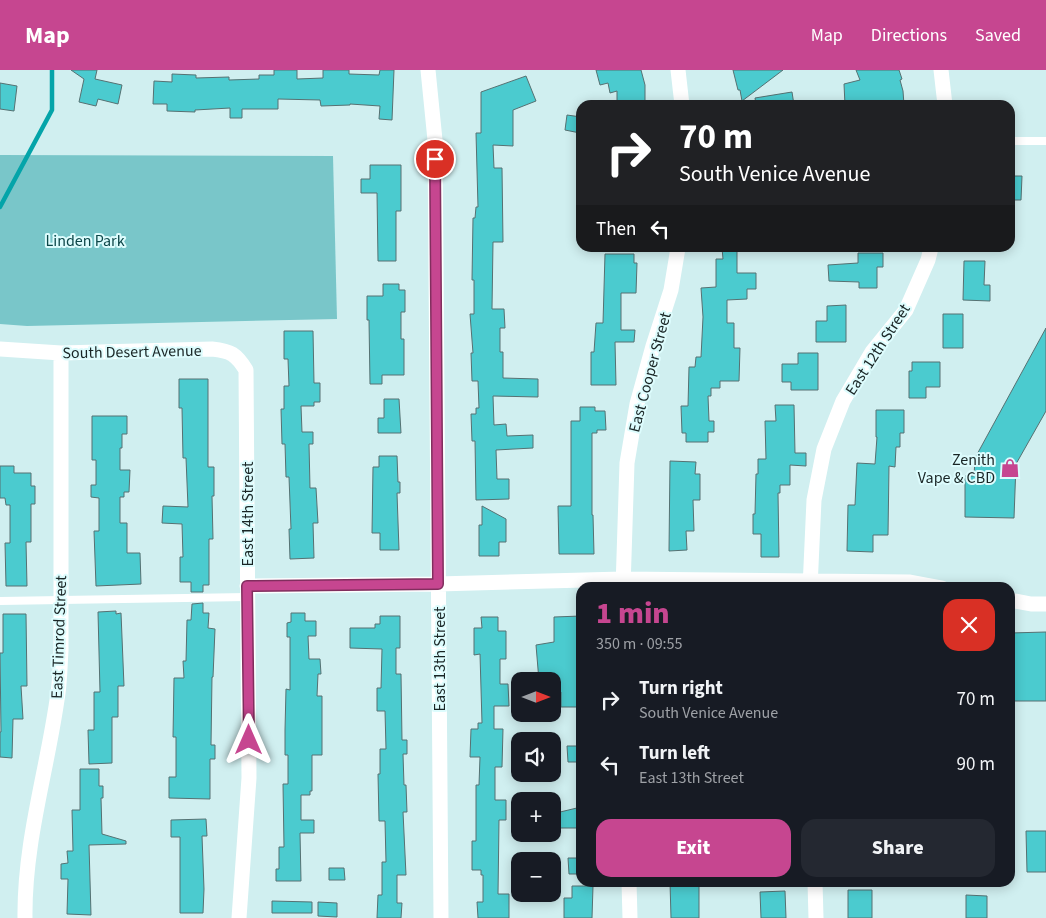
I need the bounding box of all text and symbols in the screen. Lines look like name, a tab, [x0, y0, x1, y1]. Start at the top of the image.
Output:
text: Map	[25, 18, 70, 53]
text: Map	[811, 23, 843, 48]
text: Directions	[871, 23, 947, 48]
text: Saved	[975, 23, 1021, 48]
text: 70 m	[679, 112, 753, 162]
icon: right	[596, 120, 661, 185]
pin	[414, 138, 456, 180]
icon: arrive	[421, 145, 449, 173]
text: South Venice Avenue	[679, 158, 871, 190]
icon: left	[646, 215, 674, 243]
text: Then	[596, 216, 636, 243]
park label: Linden Park	[45, 230, 125, 252]
street label: East 12th Street	[840, 299, 916, 399]
street label: East Cooper Street	[623, 309, 677, 435]
street label: South Desert Avenue	[62, 340, 202, 364]
place label: Zenith Vape & CBD	[918, 449, 995, 489]
shop icon: Zenith Vape & CBD	[999, 457, 1021, 479]
street label: East 14th Street	[237, 461, 259, 566]
street label: East Timrod Street	[46, 574, 72, 699]
text: 1 min	[596, 592, 670, 635]
button: close	[943, 599, 995, 651]
street label: East 13th Street	[429, 606, 451, 711]
text: 350 m · 09:55	[596, 633, 683, 655]
north arrow	[511, 672, 561, 722]
map controls	[511, 672, 561, 902]
text: Turn right	[639, 675, 723, 702]
icon: right	[596, 686, 624, 714]
text: 70 m	[957, 686, 995, 713]
text: South Venice Avenue	[639, 702, 778, 724]
position arrow	[222, 713, 274, 765]
button: sound	[511, 732, 561, 782]
text: Turn left	[639, 740, 710, 767]
icon: left	[596, 751, 624, 779]
text: 90 m	[957, 751, 995, 778]
text: East 13th Street	[639, 767, 744, 789]
button: +	[511, 792, 561, 842]
button: Exit	[596, 819, 791, 877]
button: Share	[801, 819, 995, 877]
button: −	[511, 852, 561, 902]

